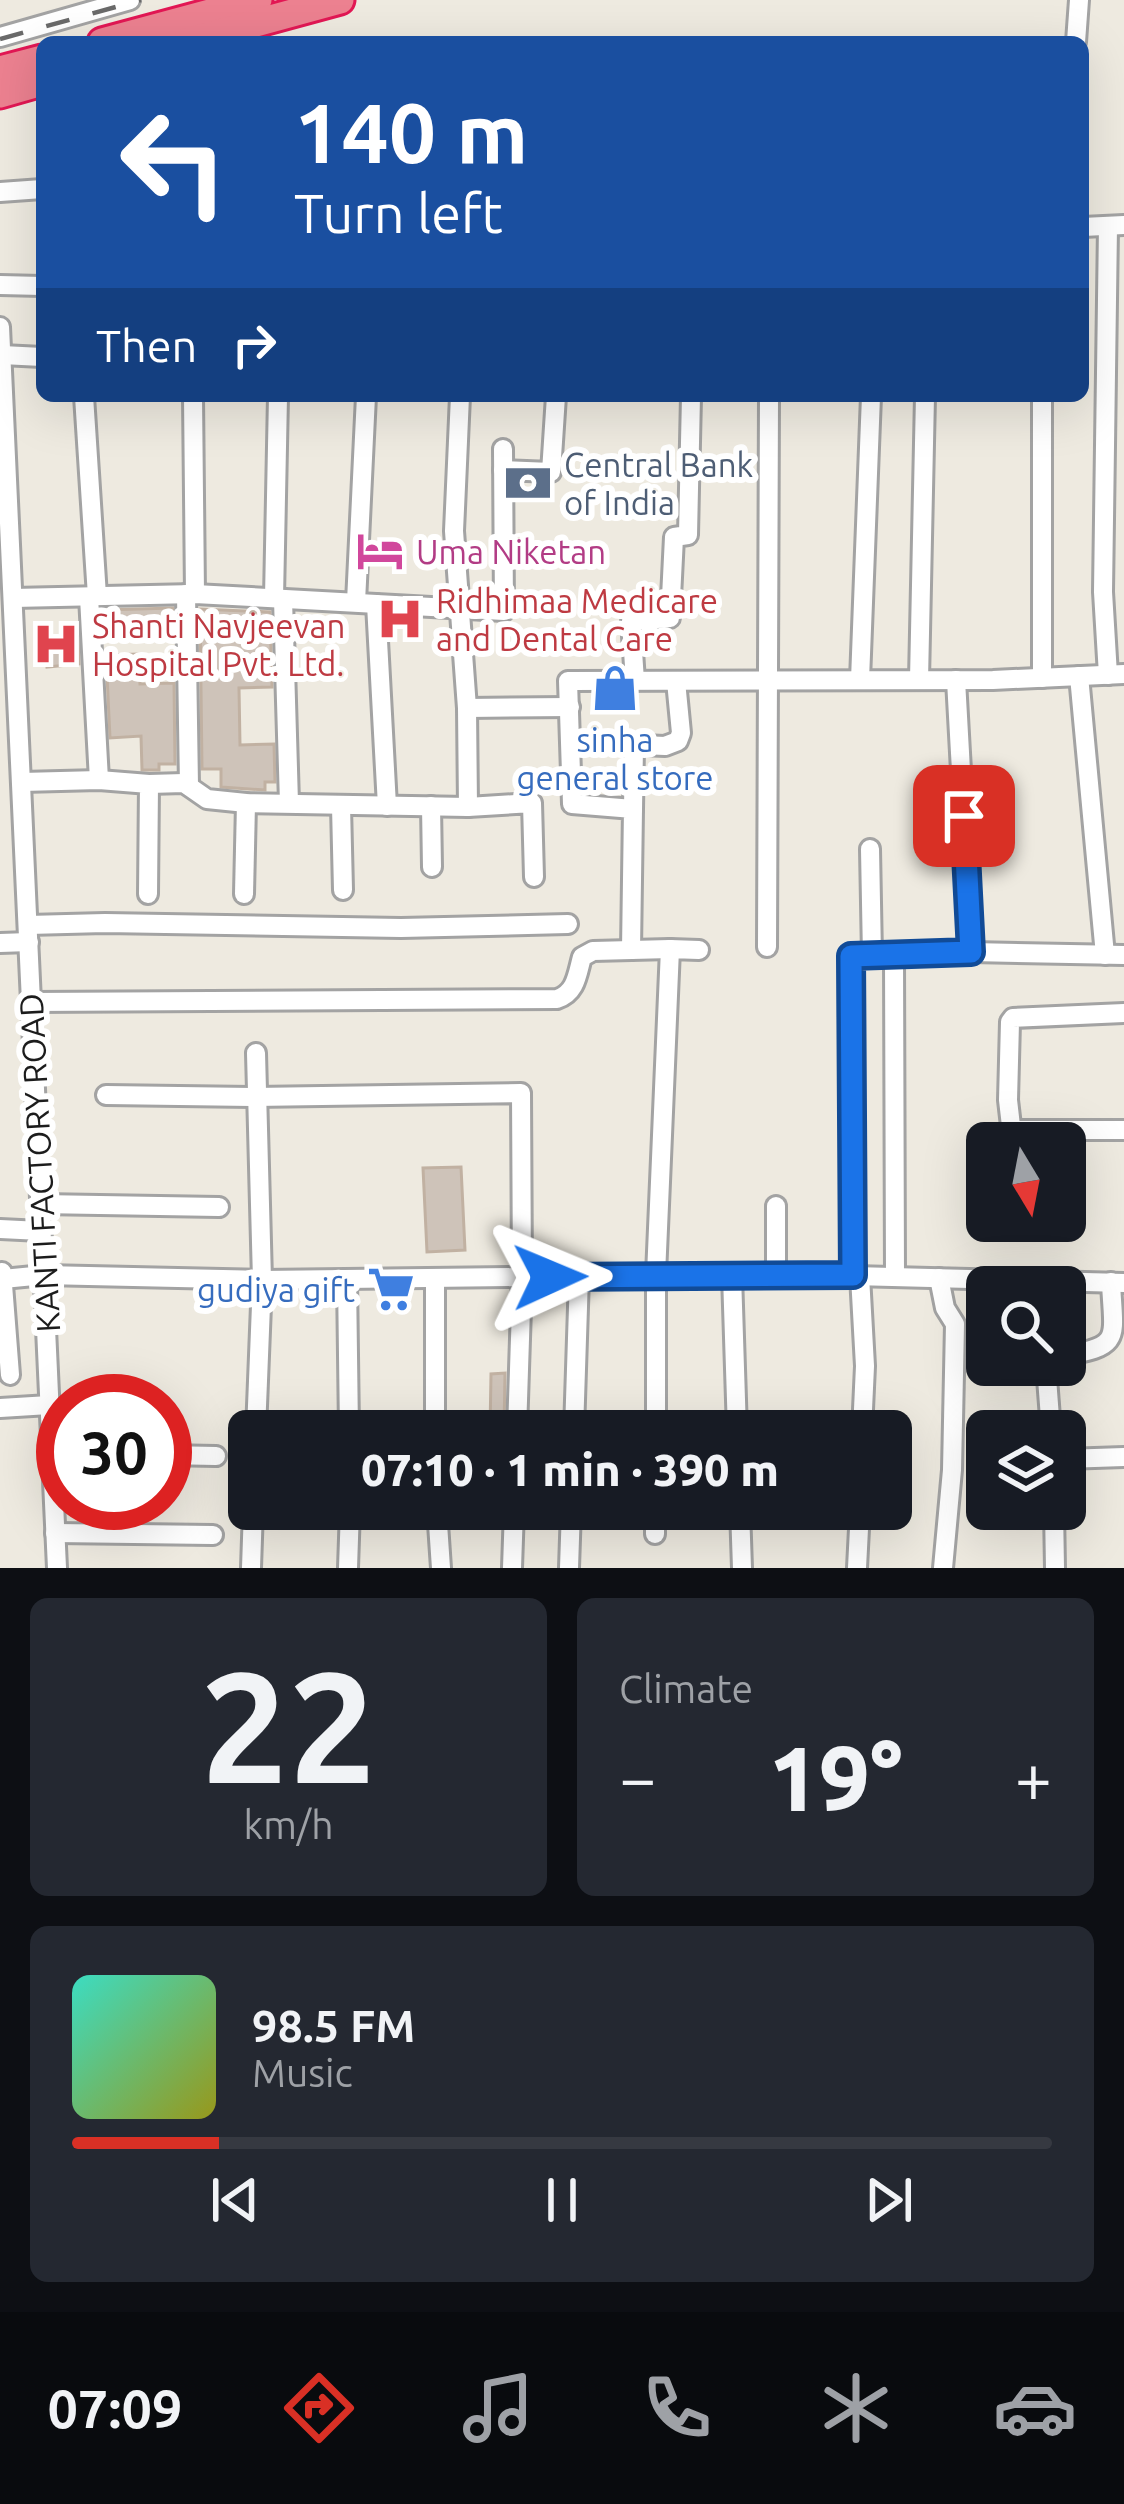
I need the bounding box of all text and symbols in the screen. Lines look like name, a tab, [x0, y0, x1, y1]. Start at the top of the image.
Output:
icon: left	[96, 84, 252, 240]
text: 140 m	[294, 85, 528, 179]
text: Turn left	[294, 183, 503, 243]
icon: right	[221, 312, 287, 378]
text: Then	[96, 320, 197, 371]
place label: Central Bank of India	[564, 446, 754, 521]
bank icon: Central Bank of India	[503, 458, 553, 508]
hotel icon: Uma Niketan	[355, 526, 405, 576]
place label: Uma Niketan	[416, 533, 606, 570]
place label: Ridhimaa Medicare and Dental Care	[436, 582, 718, 657]
hospital icon: Ridhimaa Medicare and Dental Care	[375, 594, 425, 644]
place label: Shanti Navjeevan Hospital Pvt. Ltd.	[92, 607, 345, 682]
hospital icon: Shanti Navjeevan Hospital Pvt. Ltd.	[31, 619, 81, 669]
shop icon: sinha general store	[590, 663, 640, 713]
place label: sinha general store	[516, 721, 714, 796]
pin	[913, 765, 1015, 867]
icon: arrive	[931, 783, 997, 849]
street label: KANTI FACTORY ROAD	[12, 993, 66, 1333]
north arrow	[966, 1122, 1086, 1242]
map controls	[966, 1122, 1086, 1530]
position arrow	[487, 1214, 613, 1340]
supermarket icon: gudiya gift	[366, 1264, 416, 1314]
button: search	[966, 1266, 1086, 1386]
place label: gudiya gift	[197, 1271, 355, 1308]
speed limit sign: 30	[36, 1374, 192, 1530]
button: layers	[966, 1410, 1086, 1530]
text: 07:10 · 1 min · 390 m	[361, 1444, 779, 1495]
text: 22	[201, 1638, 376, 1812]
text: Climate	[619, 1667, 753, 1710]
text: 19°	[768, 1727, 903, 1828]
text: −	[619, 1740, 656, 1814]
text: +	[1015, 1740, 1052, 1814]
text: km/h	[243, 1803, 334, 1846]
text: 98.5 FM	[252, 2000, 415, 2051]
text: Music	[252, 2051, 353, 2094]
icon: previous	[202, 2167, 268, 2233]
icon: pause	[529, 2167, 595, 2233]
icon: next	[856, 2167, 922, 2233]
icon: directions	[277, 2366, 361, 2450]
icon: music	[456, 2366, 540, 2450]
icon: phone	[635, 2366, 719, 2450]
icon: climate	[814, 2366, 898, 2450]
icon: car	[993, 2366, 1077, 2450]
text: 07:09	[47, 2378, 183, 2438]

